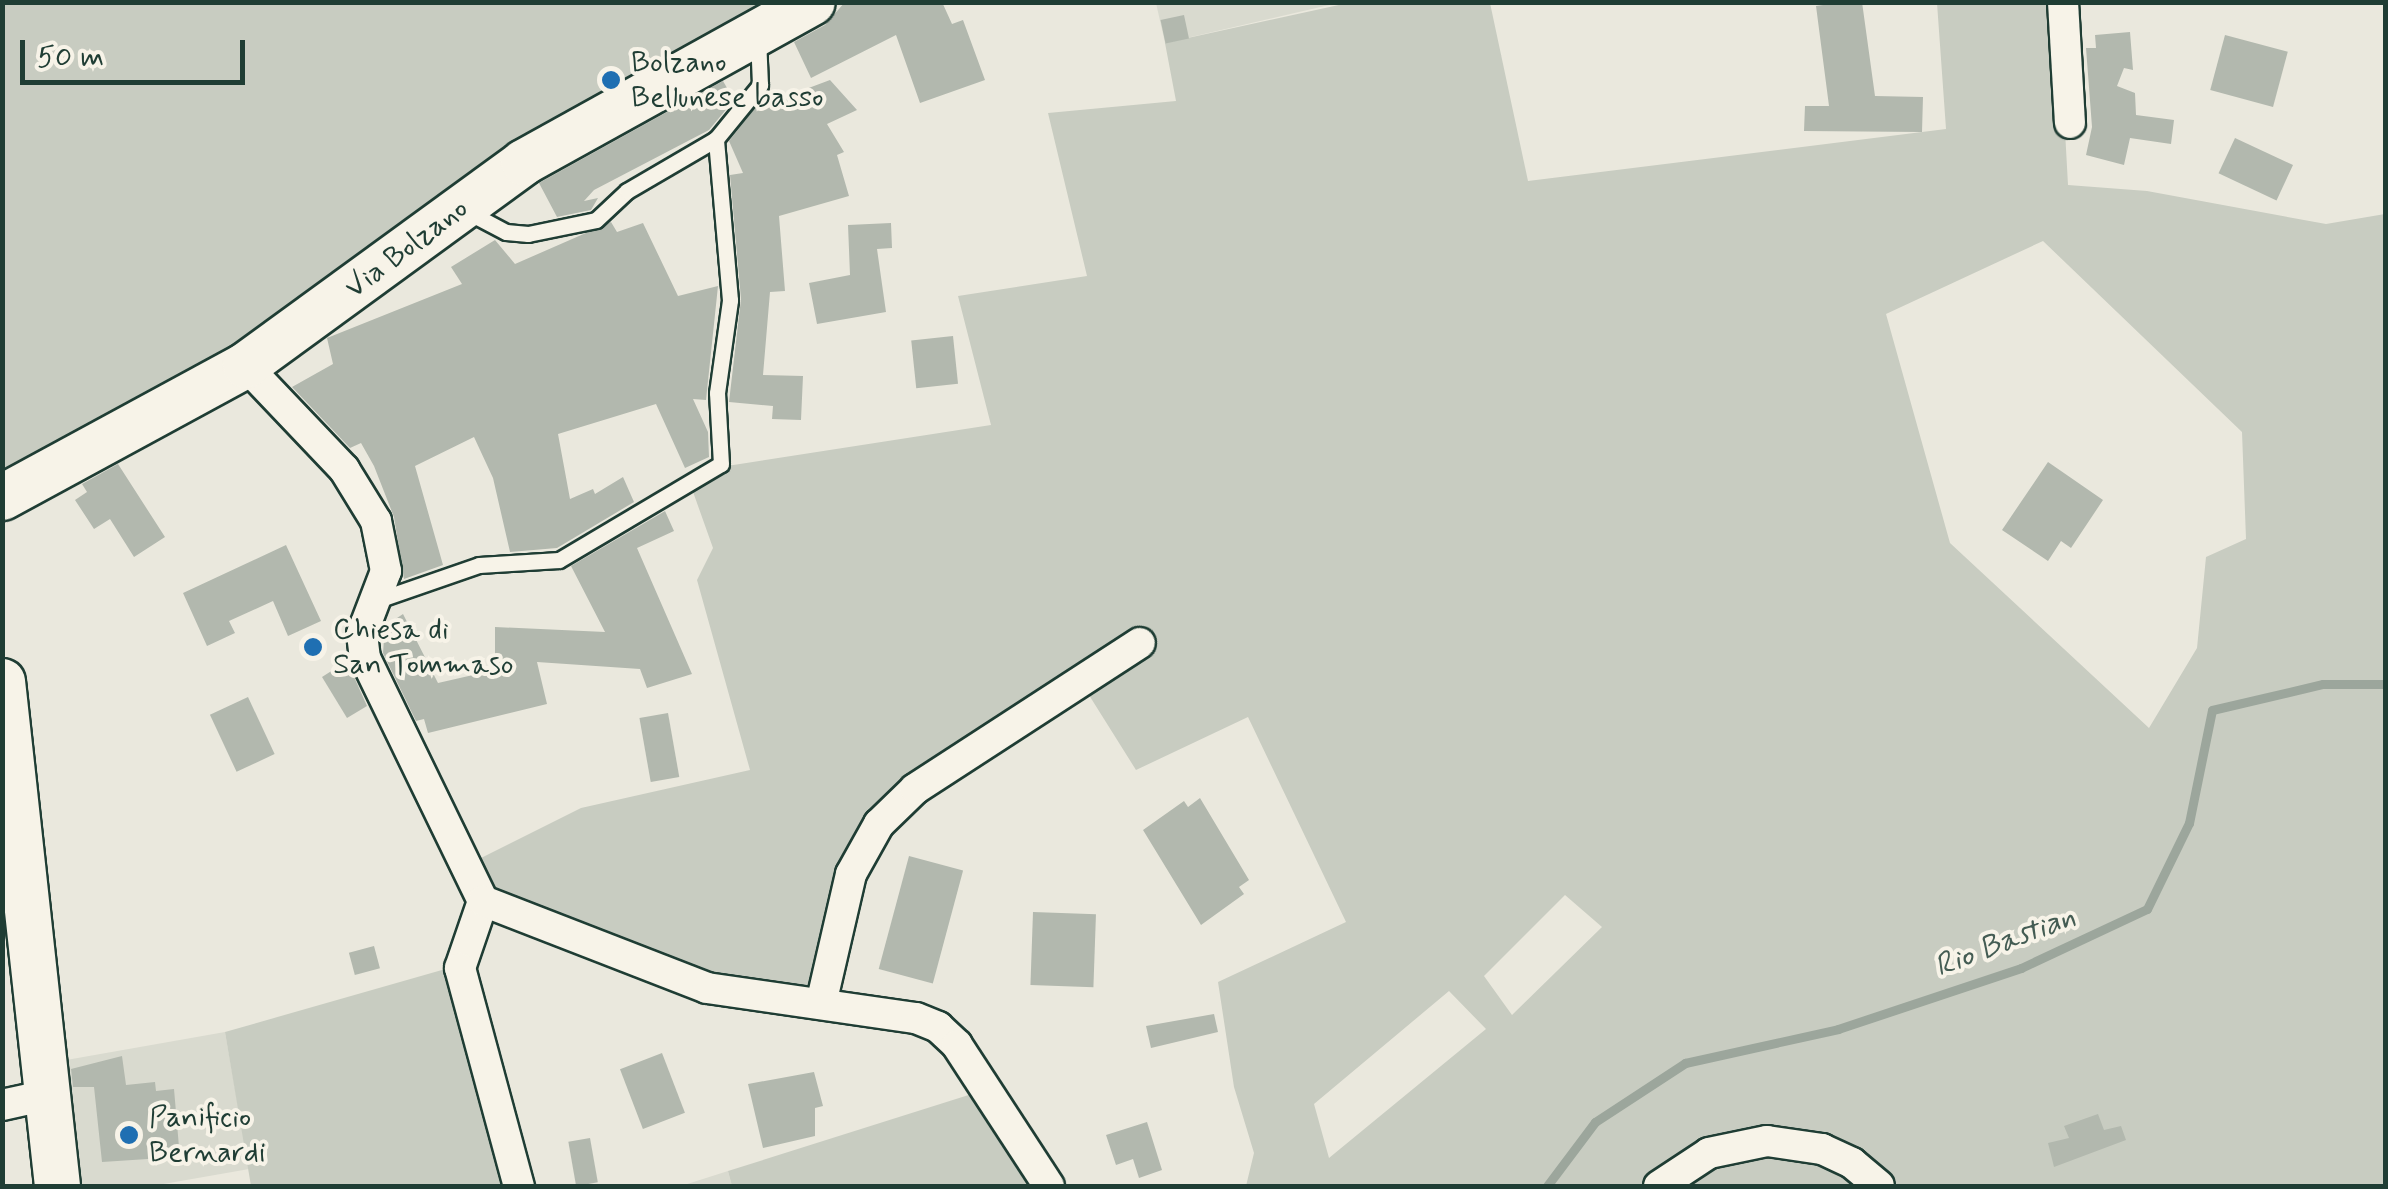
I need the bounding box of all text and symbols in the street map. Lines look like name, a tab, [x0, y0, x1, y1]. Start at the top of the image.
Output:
scale bar	[25, 20, 250, 82]
text: 50 m	[37, 38, 104, 77]
place label: Bolzano Bellunese basso	[631, 45, 822, 116]
marker: Bolzano Bellunese basso	[600, 69, 622, 91]
street label: Via Bolzano	[338, 191, 476, 307]
place label: Chiesa di San Tommaso	[333, 612, 517, 682]
marker: Chiesa di San Tommaso	[302, 636, 324, 658]
water label: Rio Bastian	[1930, 898, 2080, 986]
place label: Panificio Bernardi	[149, 1100, 266, 1170]
marker: Panificio Bernardi	[118, 1124, 140, 1146]

